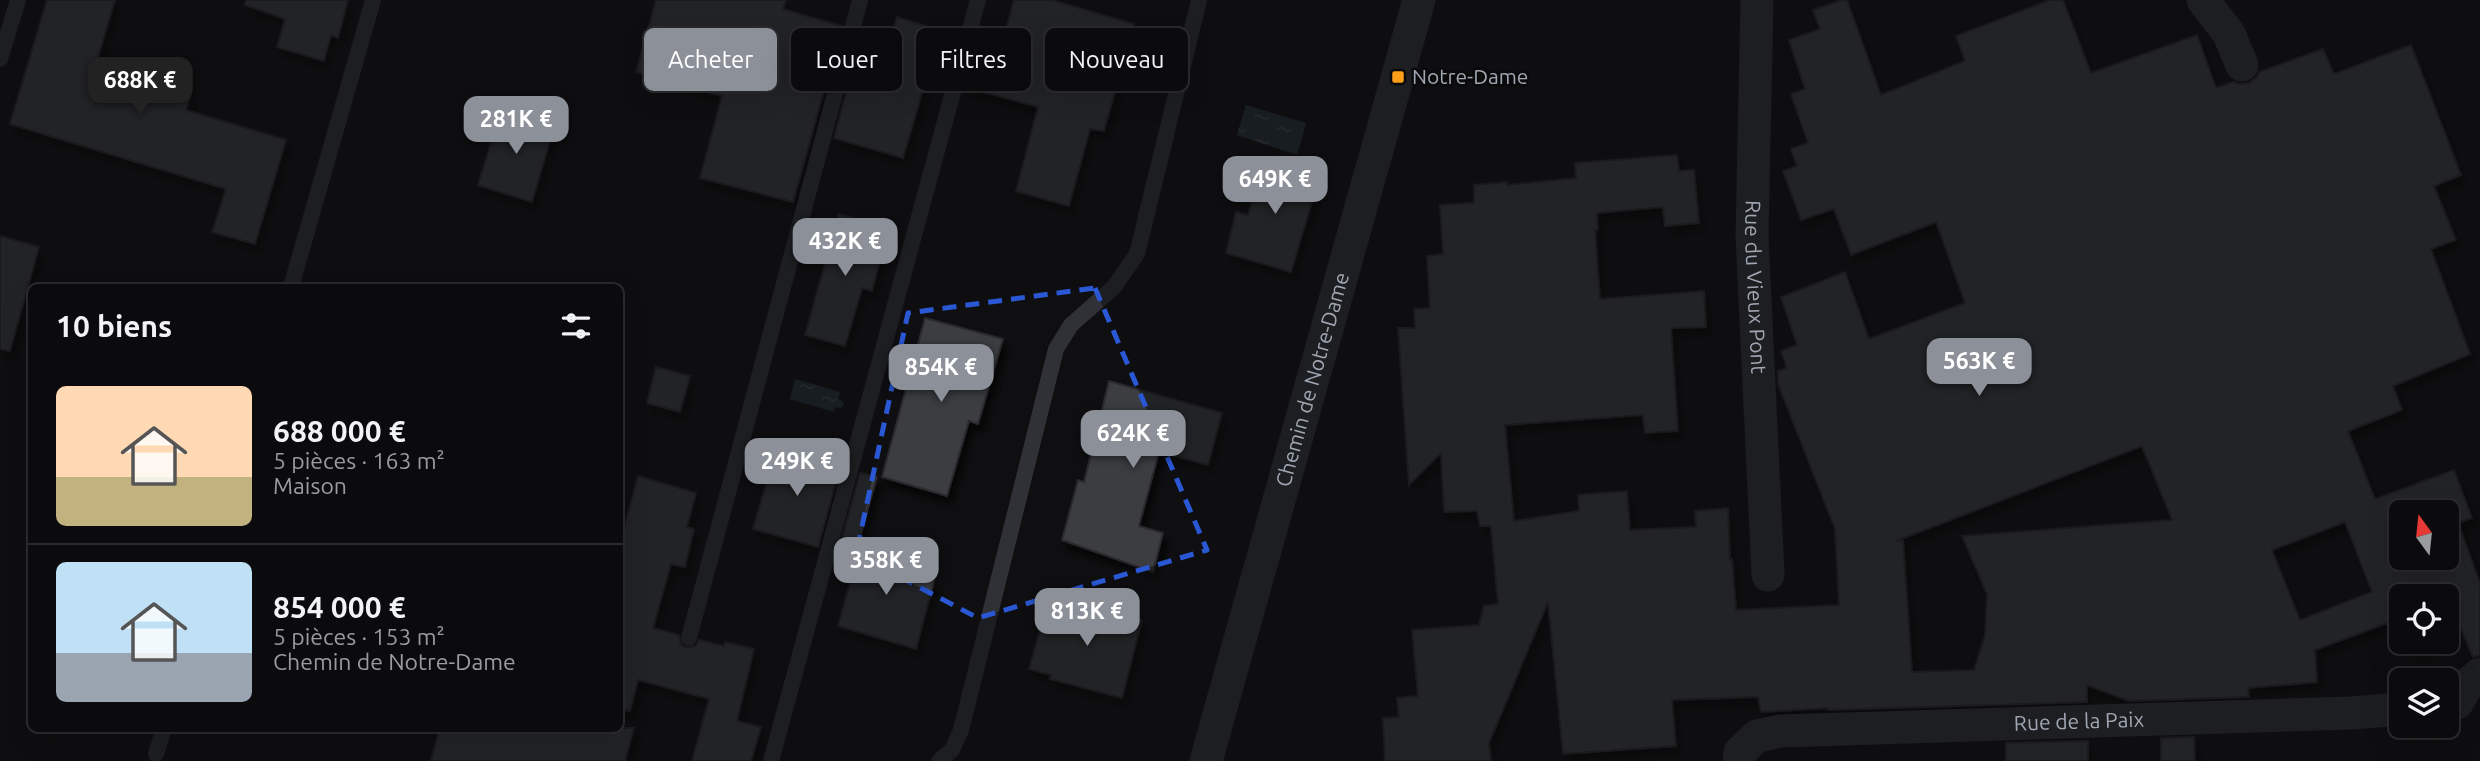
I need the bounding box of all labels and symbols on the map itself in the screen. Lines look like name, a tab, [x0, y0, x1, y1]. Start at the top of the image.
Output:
pin: 688K €	[83, 58, 197, 117]
place label: Notre-Dame	[1412, 64, 1528, 88]
marker: Notre-Dame	[1390, 69, 1406, 85]
pin: 281K €	[459, 96, 573, 156]
pin: 649K €	[1218, 156, 1332, 216]
street label: Rue du Vieux Pont	[1741, 200, 1771, 374]
pin: 432K €	[788, 218, 902, 278]
street label: Chemin de Notre-Dame	[1270, 269, 1353, 489]
pin: 563K €	[1922, 338, 2036, 398]
pin: 854K €	[884, 344, 998, 404]
pin: 624K €	[1076, 410, 1190, 470]
pin: 249K €	[740, 438, 854, 498]
north arrow	[2389, 500, 2459, 570]
pin: 358K €	[829, 538, 943, 597]
pin: 813K €	[1030, 588, 1144, 648]
street label: Rue de la Paix	[2013, 707, 2145, 735]

